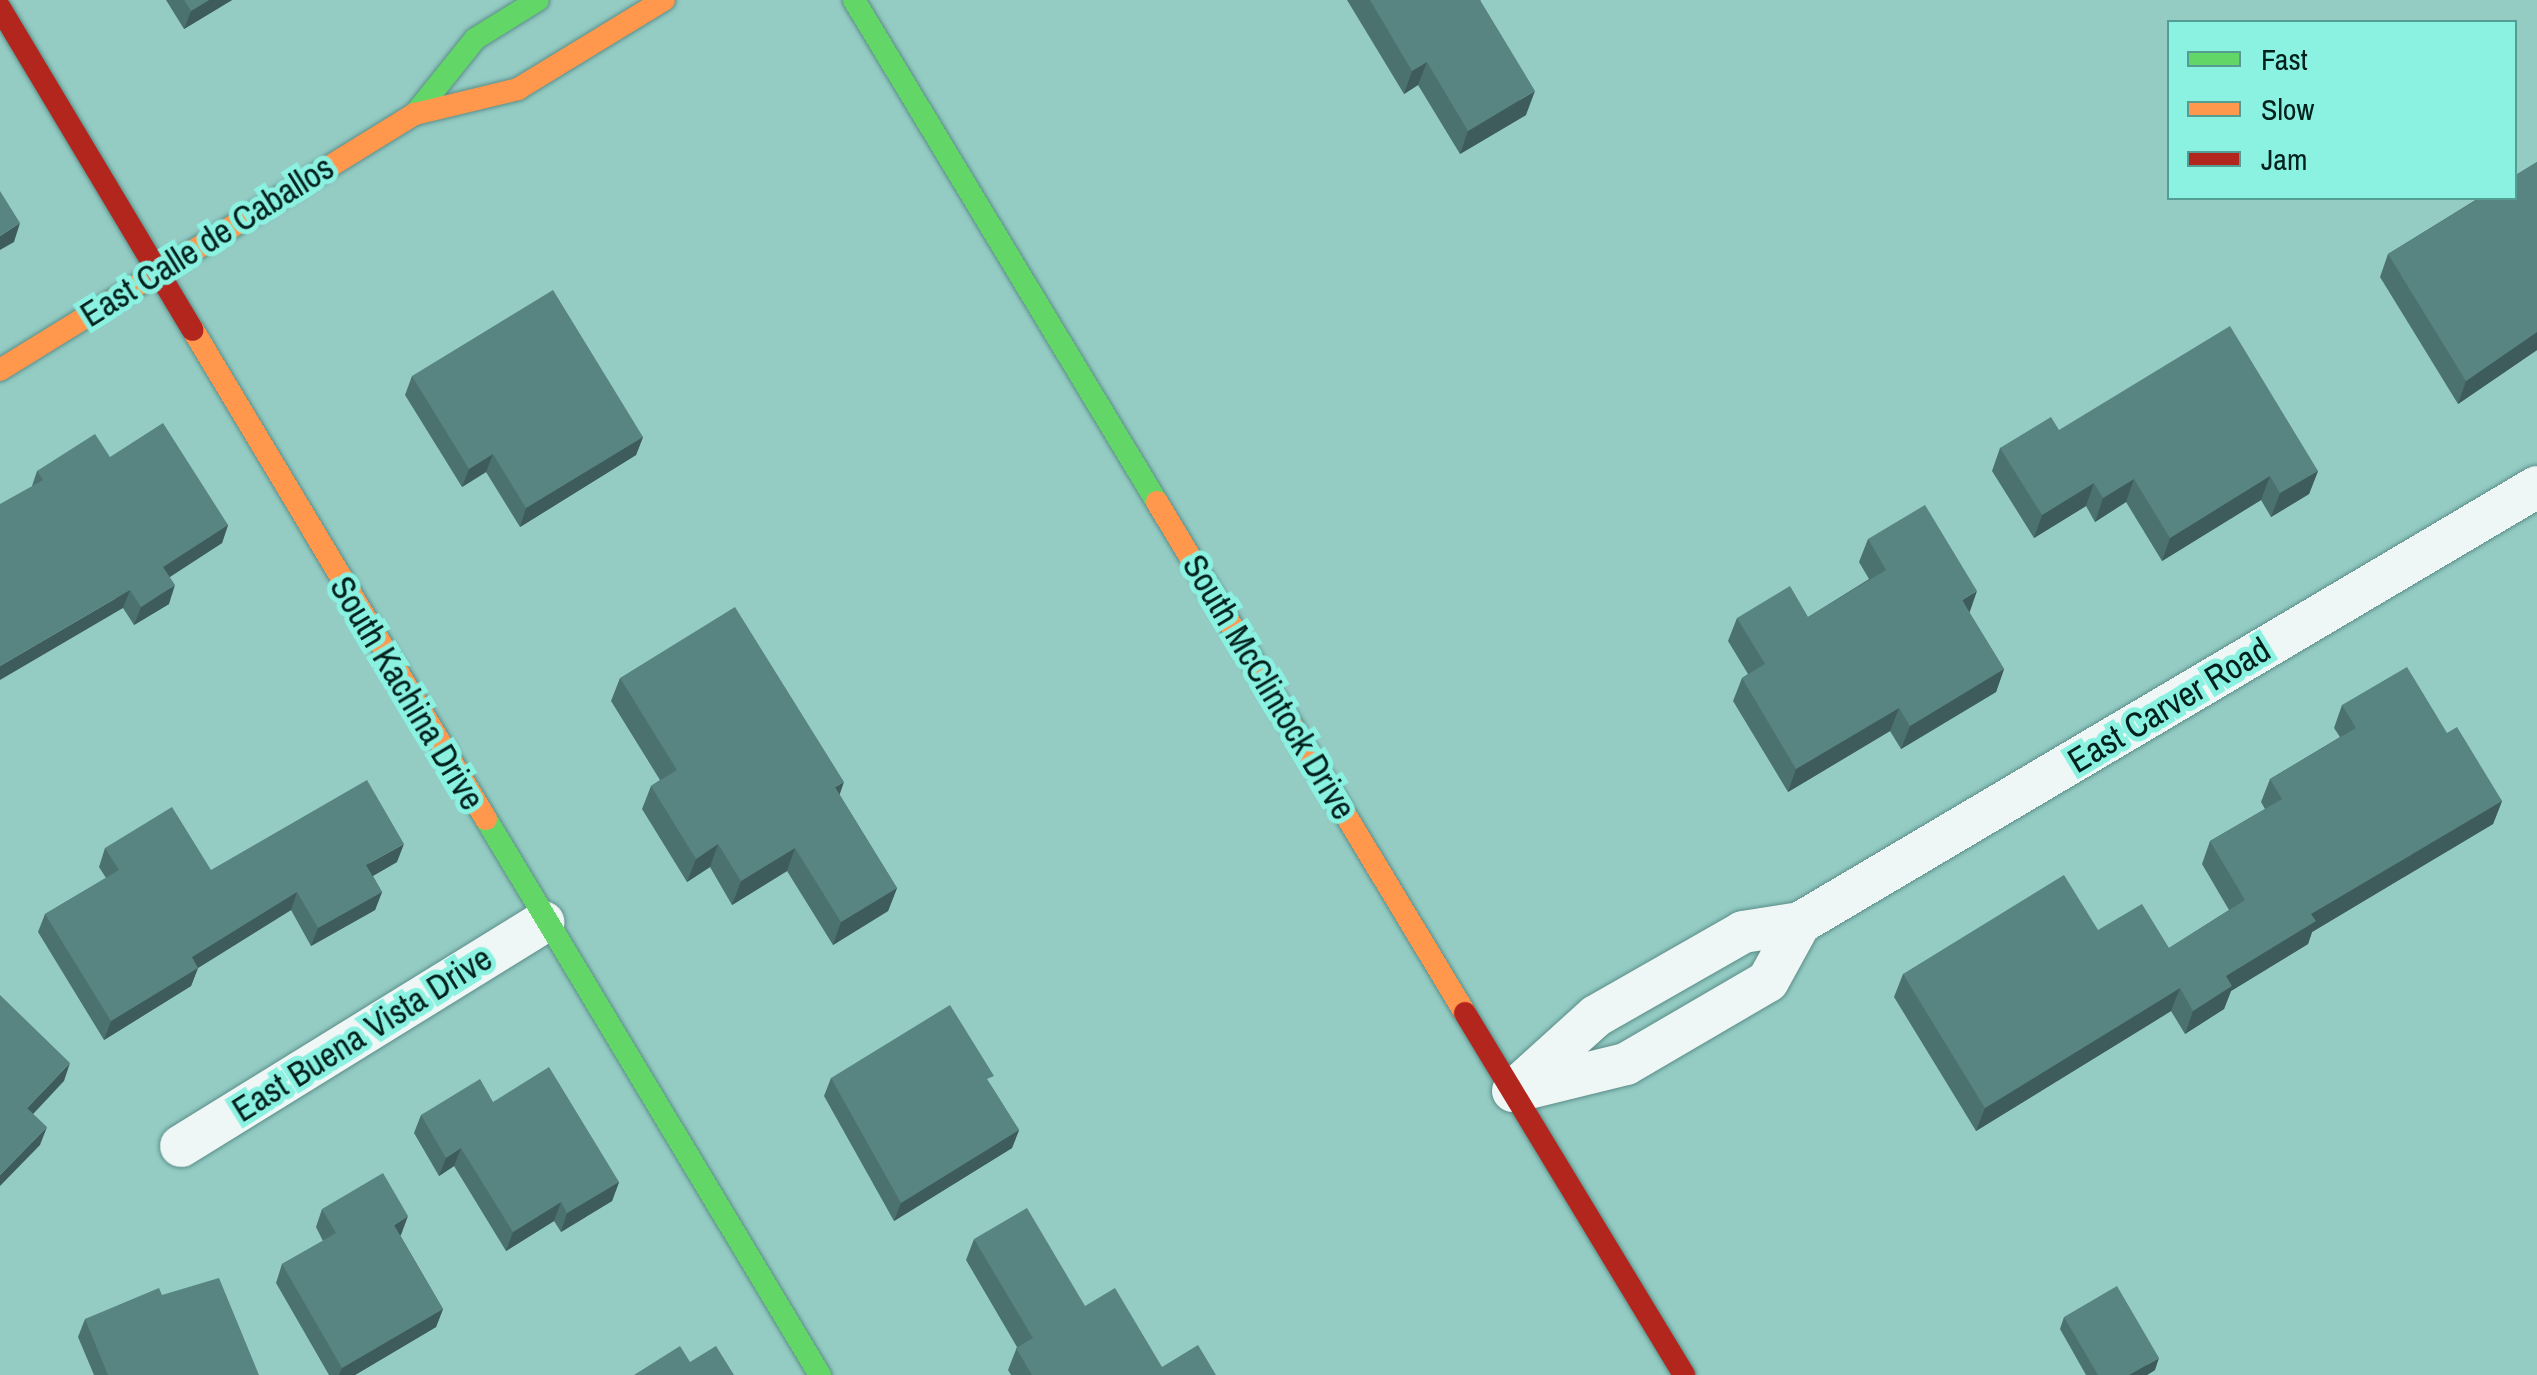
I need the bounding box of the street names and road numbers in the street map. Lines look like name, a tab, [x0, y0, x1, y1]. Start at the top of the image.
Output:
street label: East Calle de Caballos	[73, 146, 341, 336]
street label: South McClintock Drive	[1173, 547, 1365, 827]
street label: South Kachina Drive	[321, 569, 493, 817]
street label: East Carver Road	[2060, 628, 2278, 782]
street label: East Buena Vista Drive	[225, 937, 499, 1131]

